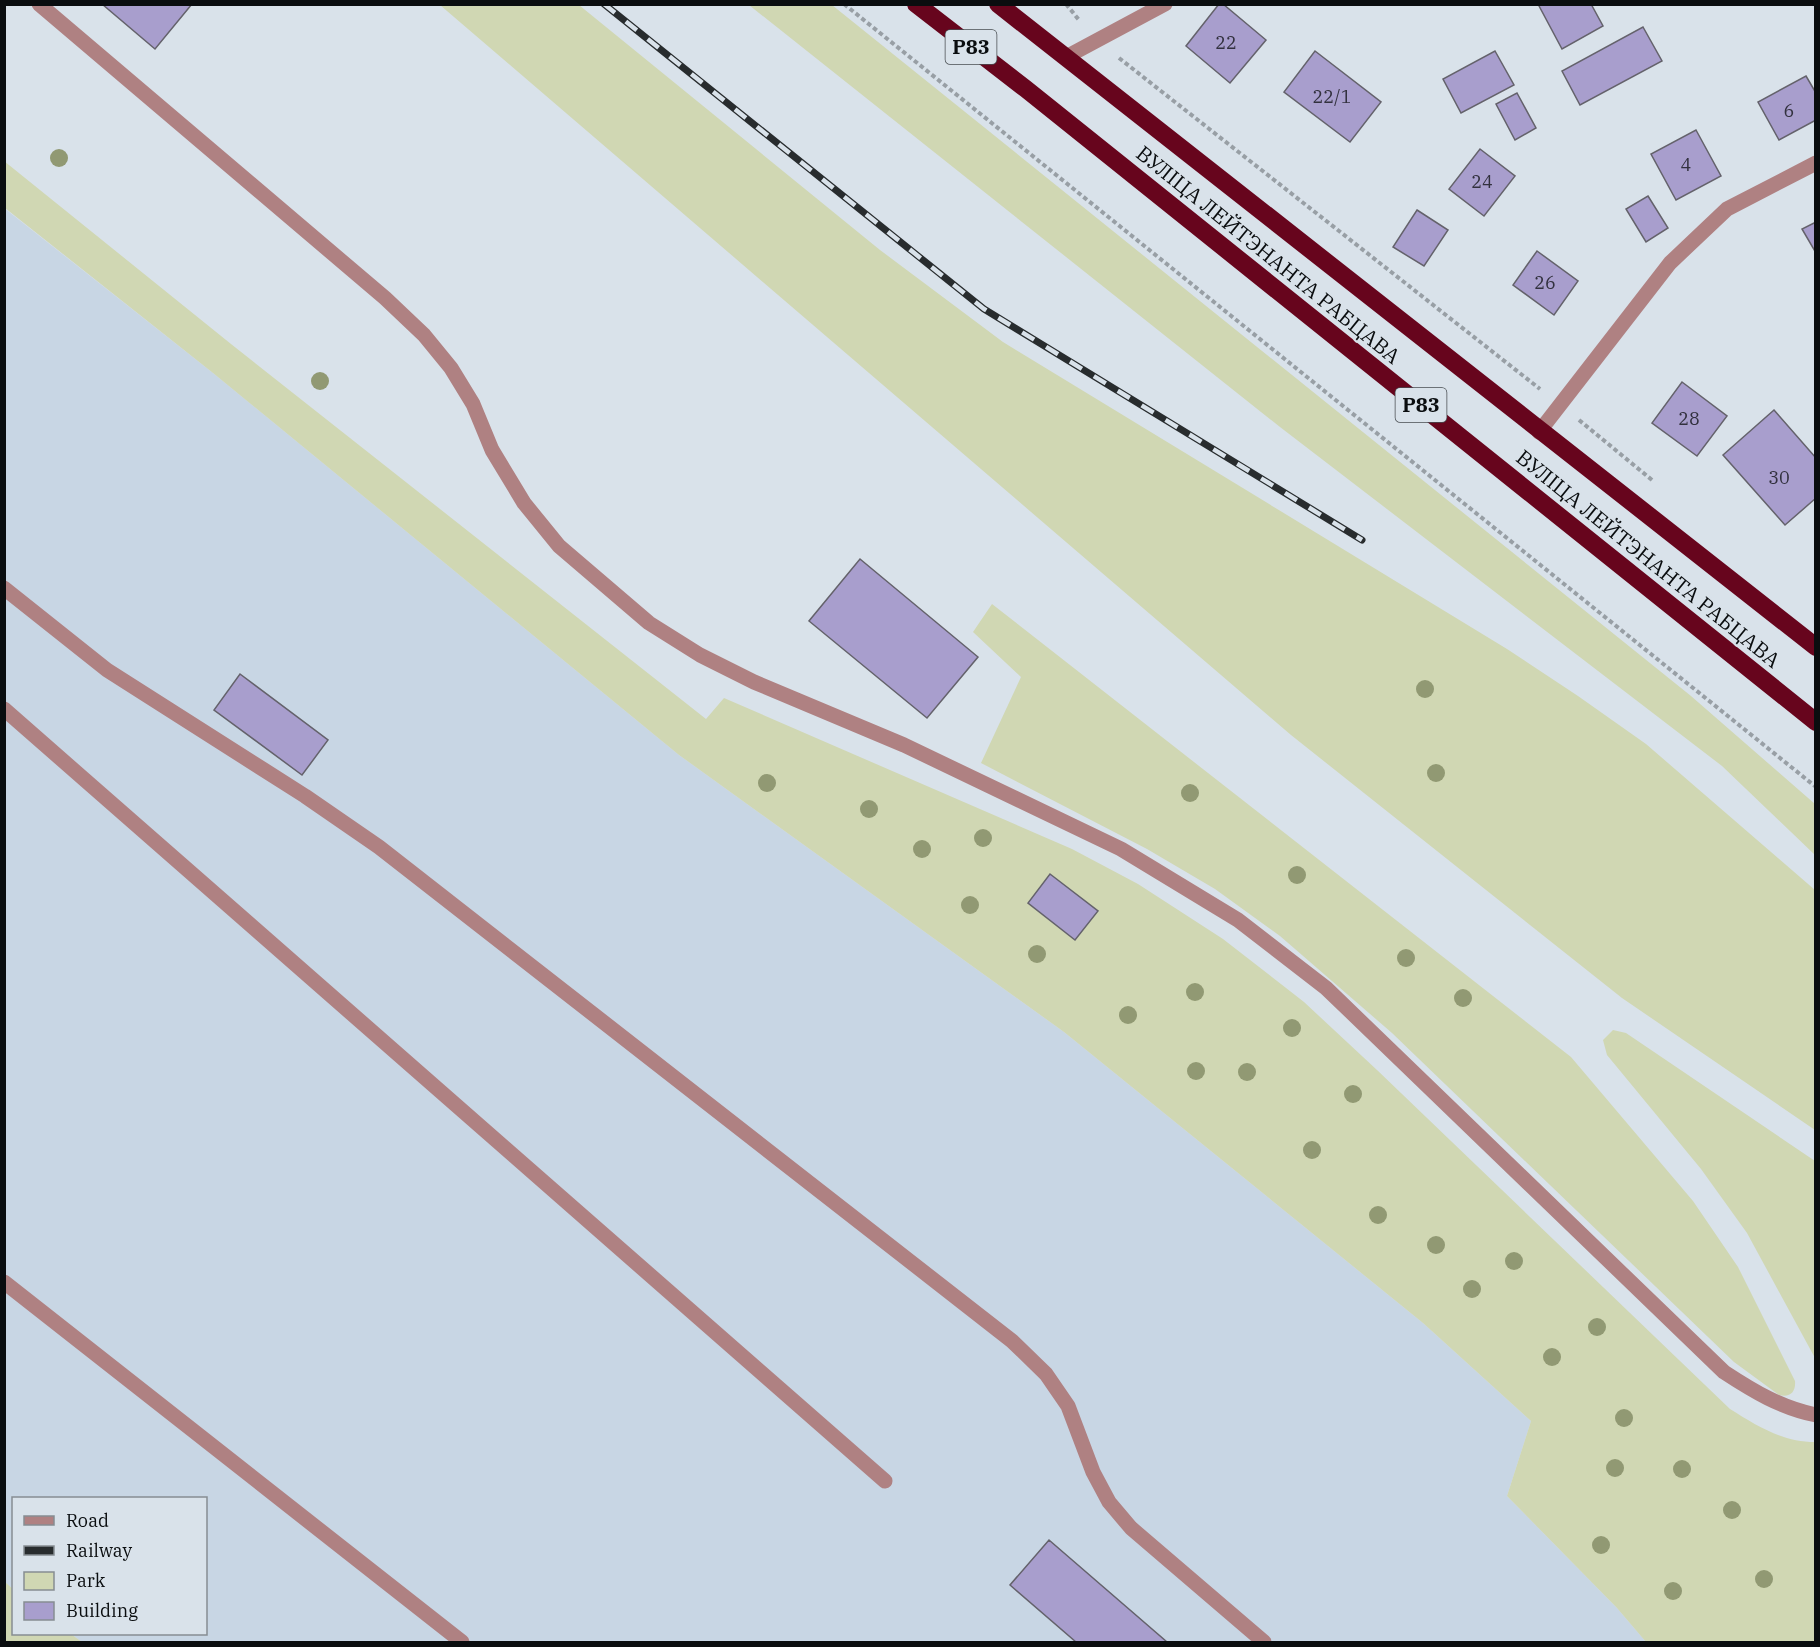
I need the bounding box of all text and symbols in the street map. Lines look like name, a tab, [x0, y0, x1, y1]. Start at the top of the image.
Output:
road number: Р83	[946, 30, 996, 64]
house number: 22	[1215, 31, 1237, 54]
house number: 22/1	[1313, 85, 1352, 108]
house number: 6	[1784, 99, 1794, 122]
street label: ВУЛІЦА ЛЕЙТЭНАНТА РАБЦАВА	[1131, 139, 1407, 370]
house number: 4	[1681, 153, 1691, 176]
house number: 24	[1471, 170, 1493, 193]
house number: 26	[1534, 271, 1556, 294]
road number: Р83	[1396, 388, 1446, 422]
house number: 28	[1678, 407, 1700, 430]
street label: ВУЛІЦА ЛЕЙТЭНАНТА РАБЦАВА	[1511, 443, 1787, 674]
house number: 30	[1768, 466, 1790, 489]
legend	[12, 1497, 207, 1635]
text: Road	[66, 1509, 109, 1532]
text: Railway	[66, 1539, 132, 1562]
text: Park	[66, 1569, 106, 1592]
text: Building	[66, 1599, 138, 1622]

